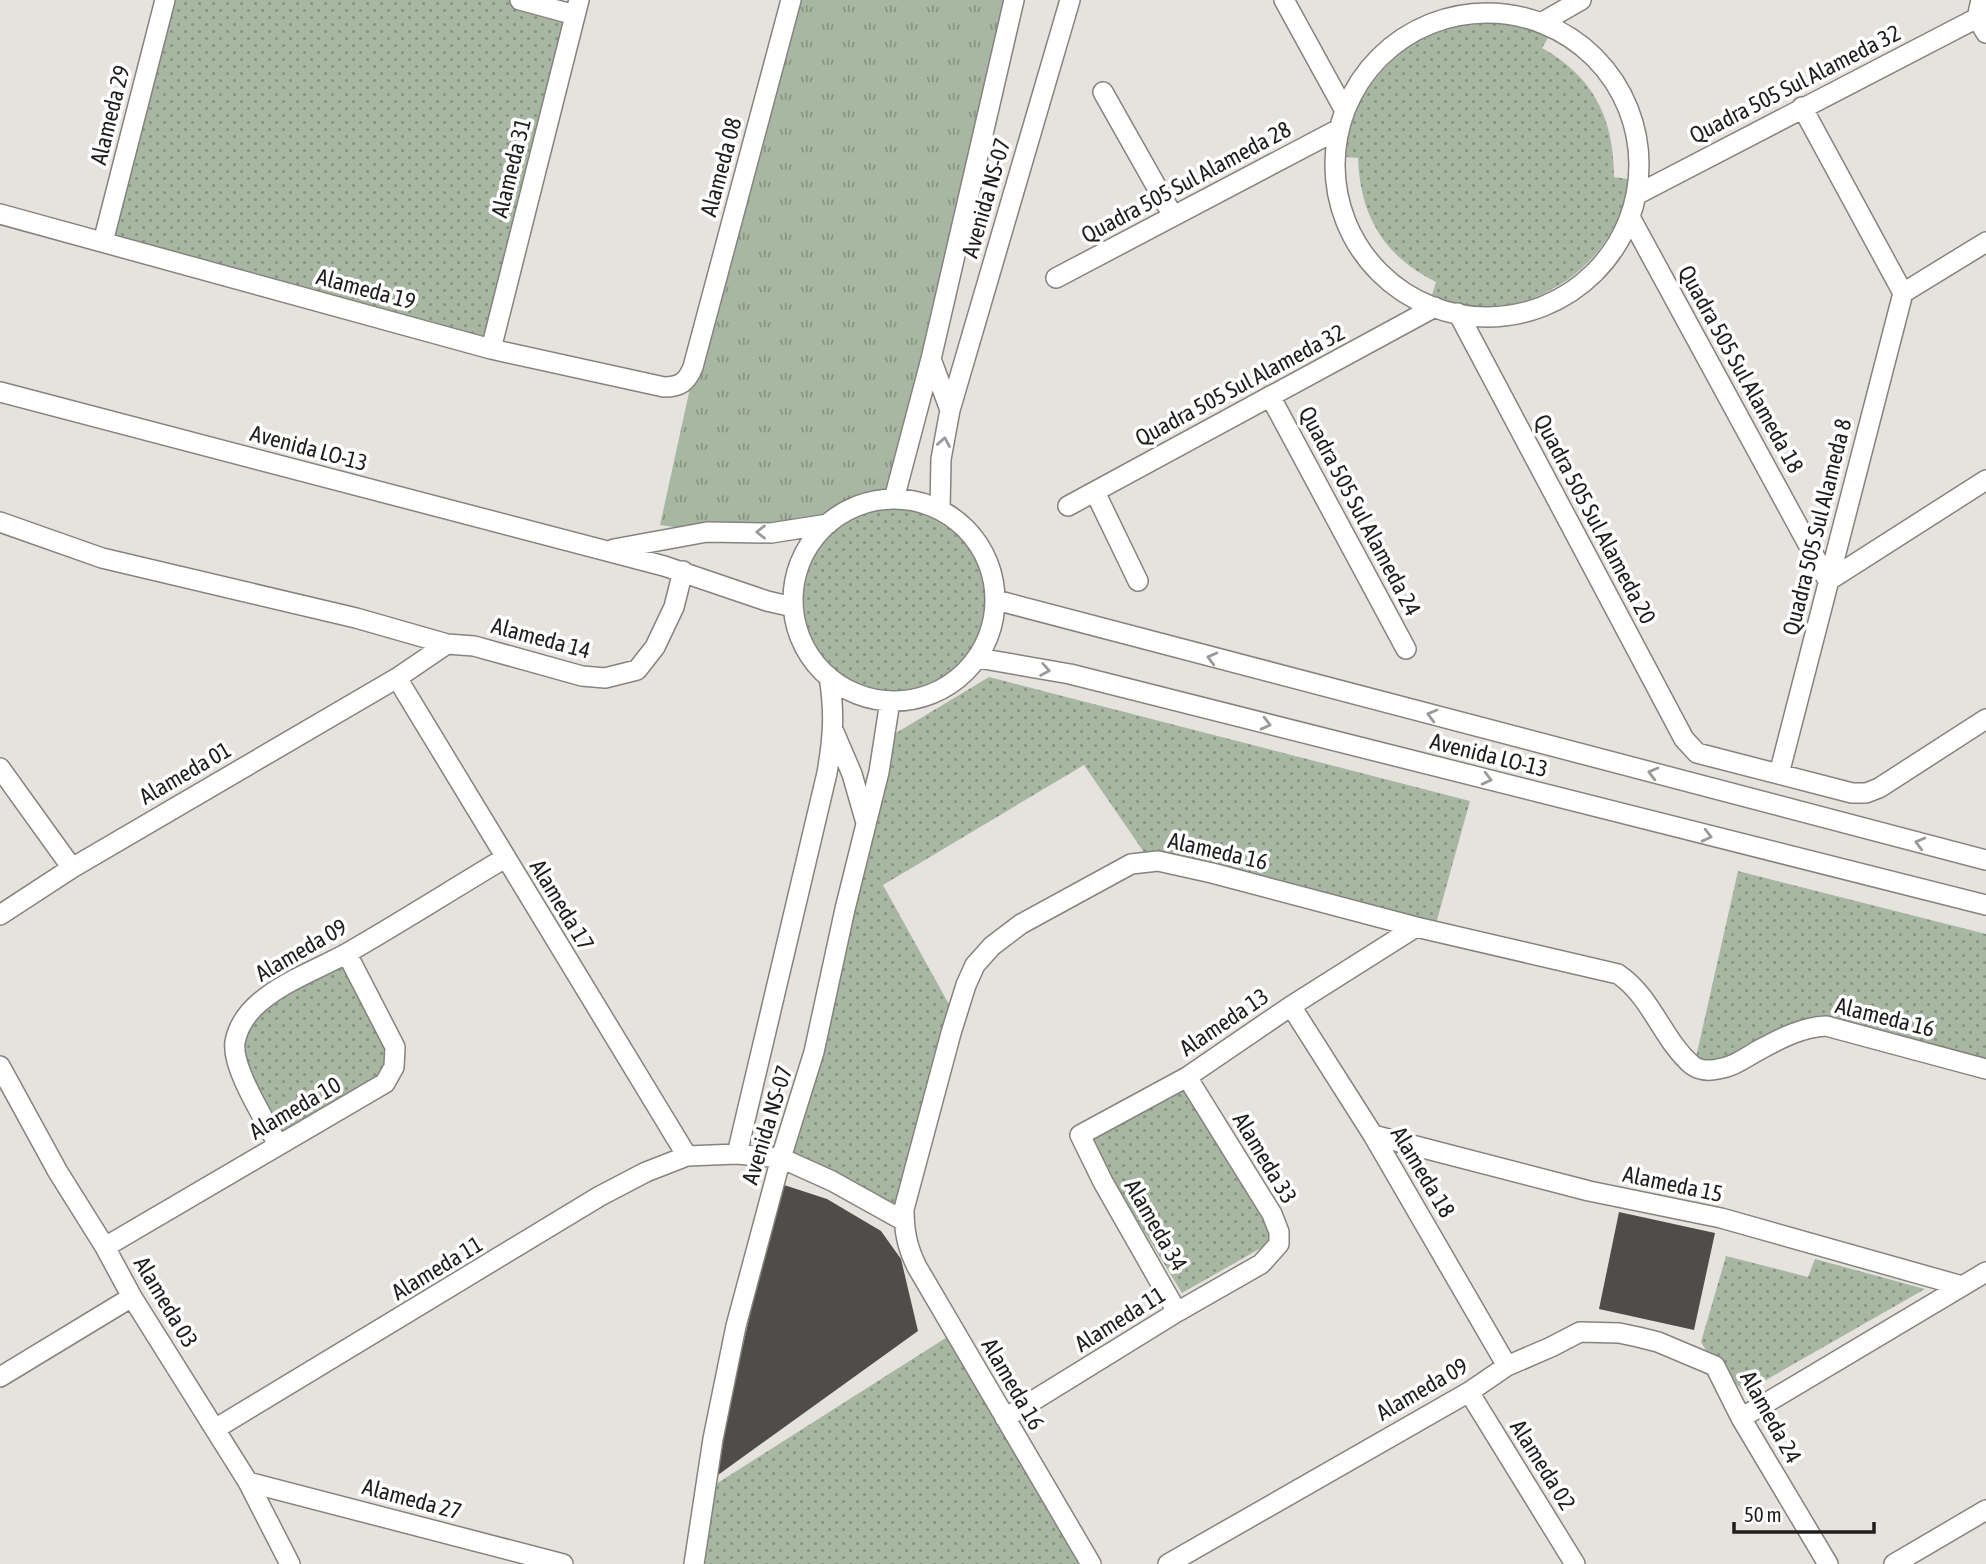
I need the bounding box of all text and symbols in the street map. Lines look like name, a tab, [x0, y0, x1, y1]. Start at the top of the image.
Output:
street label: Quadra 505 Sul Alameda 32	[1685, 19, 1905, 149]
street label: Alameda 29	[85, 63, 135, 167]
street label: Alameda 08	[695, 115, 747, 219]
street label: Alameda 31	[486, 116, 536, 220]
street label: Quadra 505 Sul Alameda 28	[1077, 116, 1295, 248]
street label: Avenida NS-07	[957, 135, 1015, 261]
street label: Quadra 505 Sul Alameda 18	[1673, 261, 1809, 477]
street label: Alameda 19	[314, 263, 418, 315]
street label: Quadra 505 Sul Alameda 32	[1131, 319, 1349, 451]
street label: Quadra 505 Sul Alameda 24	[1294, 402, 1426, 620]
street label: Quadra 505 Sul Alameda 20	[1529, 410, 1661, 628]
street label: Quadra 505 Sul Alameda 8	[1777, 416, 1857, 638]
street label: Avenida LO-13	[248, 420, 370, 476]
one-way arrow	[936, 436, 951, 448]
one-way arrow	[755, 525, 766, 540]
street label: Alameda 14	[489, 612, 593, 664]
one-way arrow	[1206, 652, 1218, 666]
one-way arrow	[1039, 662, 1051, 677]
one-way arrow	[1427, 709, 1439, 724]
one-way arrow	[1260, 716, 1272, 730]
street label: Avenida LO-13	[1428, 728, 1550, 782]
street label: Alameda 01	[135, 736, 235, 810]
one-way arrow	[1647, 767, 1659, 781]
one-way arrow	[1480, 771, 1492, 785]
street label: Alameda 16	[1166, 827, 1270, 875]
one-way arrow	[1701, 828, 1713, 842]
one-way arrow	[1914, 837, 1926, 851]
street label: Alameda 17	[525, 855, 599, 955]
street label: Alameda 09	[251, 913, 351, 987]
street label: Alameda 13	[1175, 983, 1273, 1061]
street label: Alameda 16	[1833, 992, 1937, 1042]
street label: Avenida NS-07	[737, 1062, 797, 1188]
street label: Alameda 10	[245, 1071, 345, 1145]
street label: Alameda 33	[1228, 1108, 1302, 1208]
street label: Alameda 18	[1386, 1122, 1460, 1222]
street label: Alameda 15	[1621, 1161, 1725, 1207]
street label: Alameda 34	[1119, 1175, 1193, 1275]
street label: Alameda 11	[387, 1231, 487, 1305]
street label: Alameda 03	[129, 1252, 203, 1352]
street label: Alameda 11	[1070, 1281, 1170, 1357]
street label: Alameda 16	[976, 1334, 1050, 1434]
street label: Alameda 09	[1372, 1352, 1472, 1426]
street label: Alameda 24	[1735, 1366, 1807, 1468]
street label: Alameda 02	[1505, 1415, 1581, 1515]
street label: Alameda 27	[360, 1473, 464, 1525]
scale bar	[1734, 1490, 1874, 1534]
text: 50 m	[1744, 1502, 1782, 1526]

